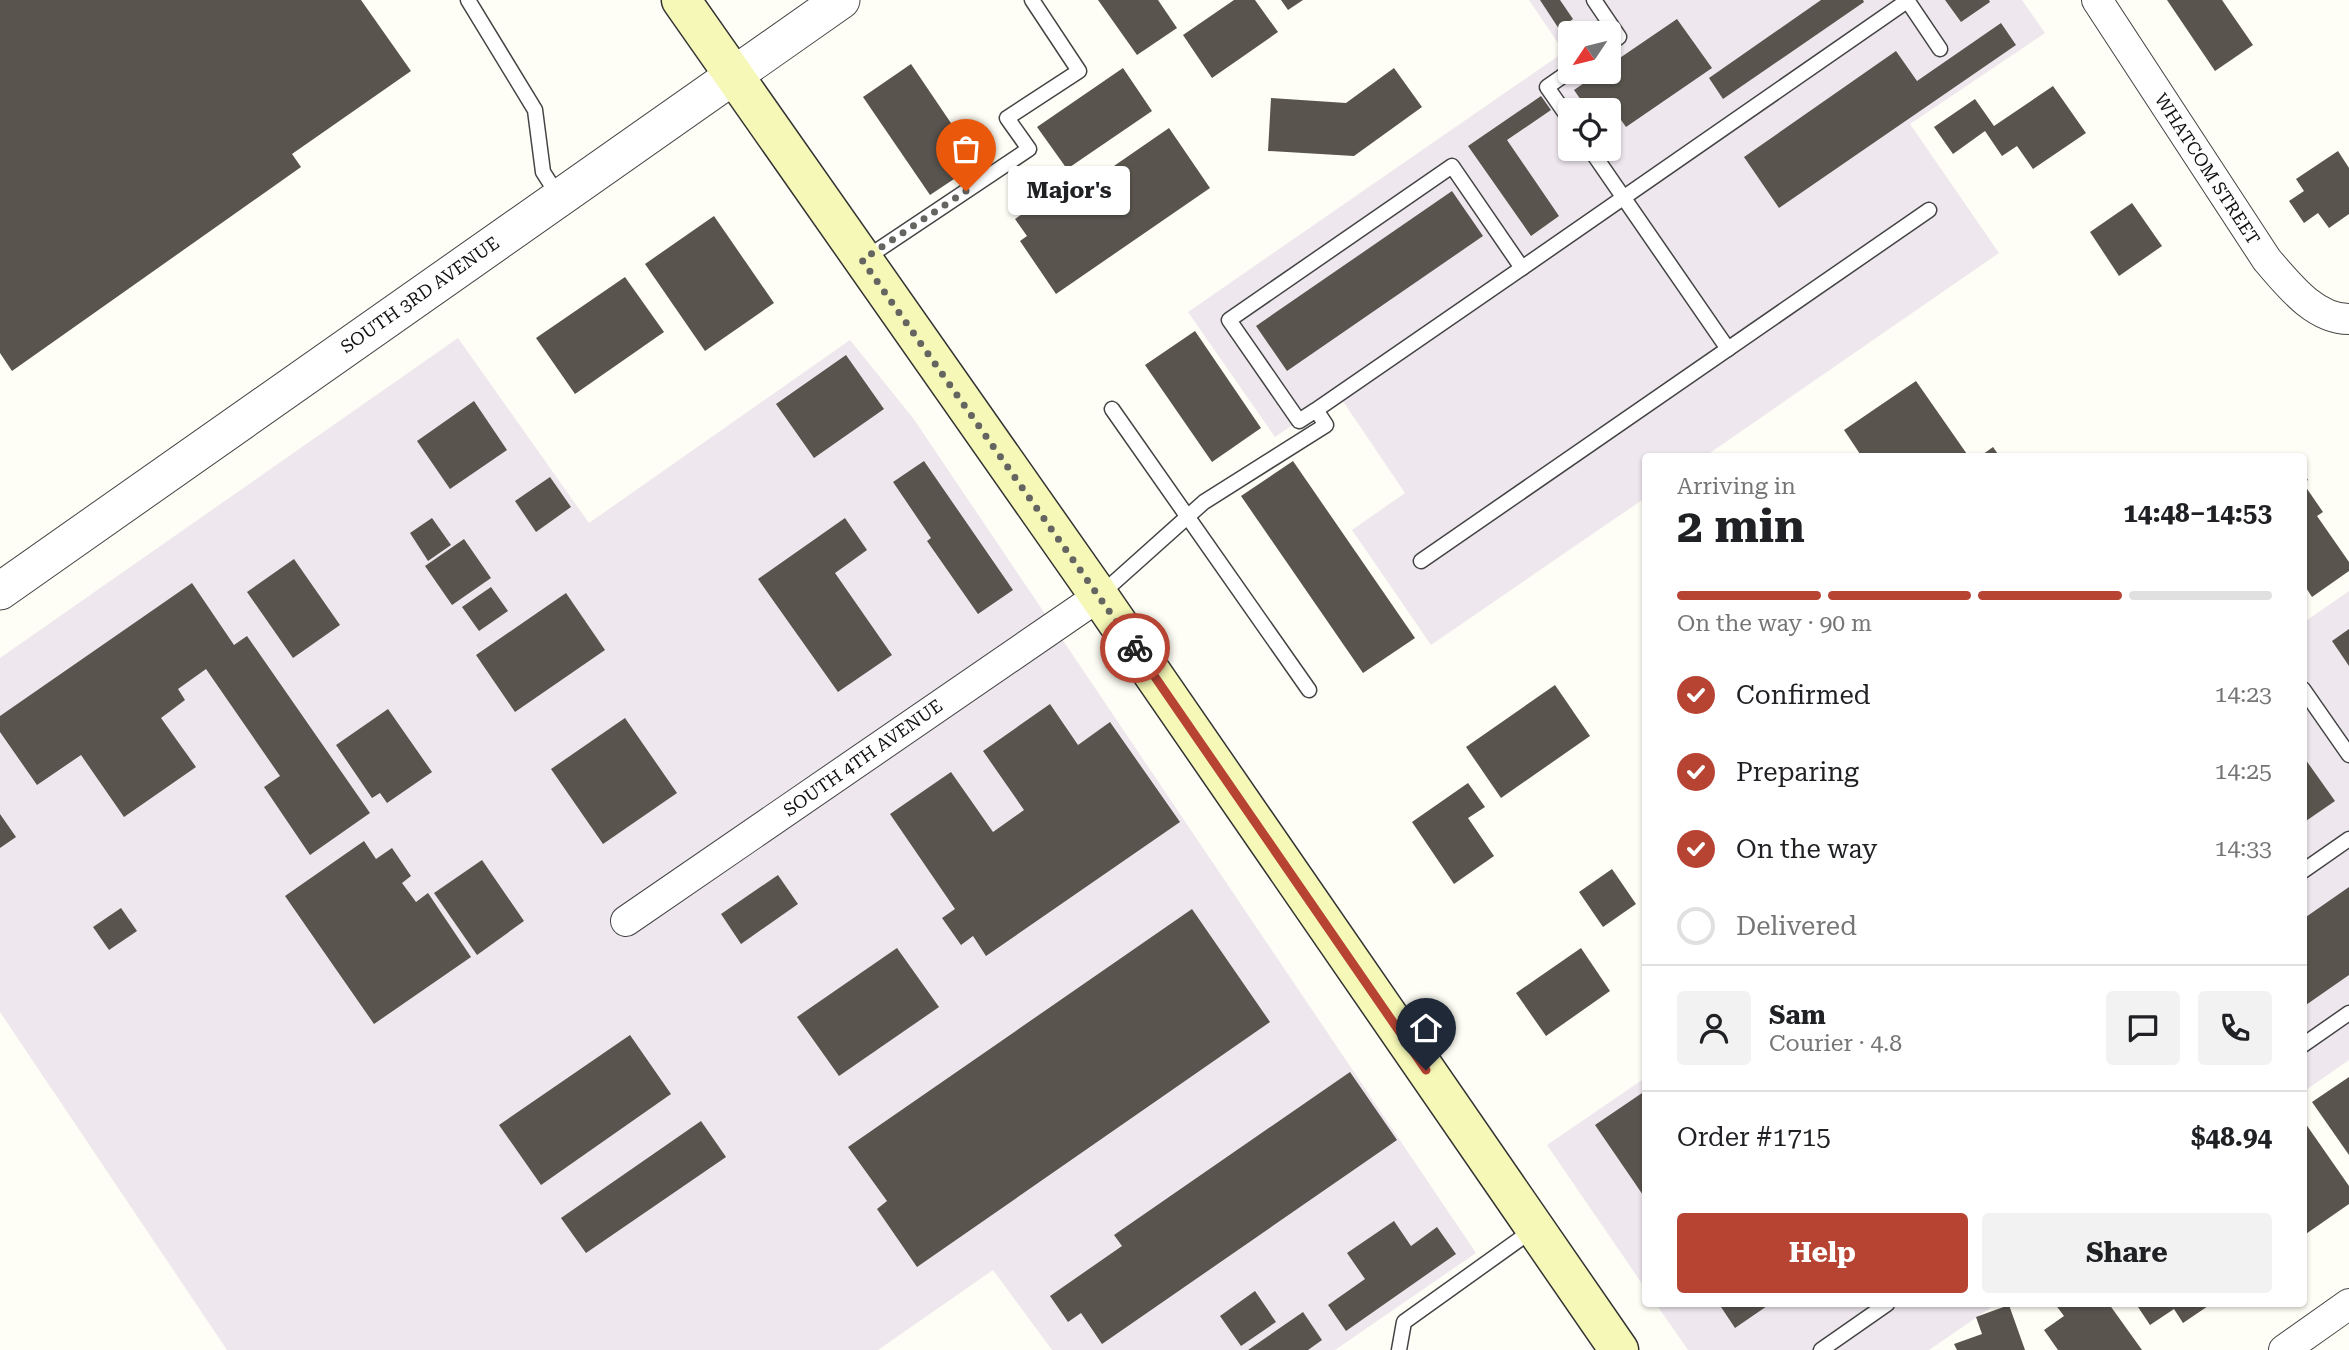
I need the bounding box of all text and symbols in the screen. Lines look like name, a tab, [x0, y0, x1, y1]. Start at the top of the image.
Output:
north arrow	[1558, 21, 1620, 84]
map controls	[1558, 21, 1621, 161]
street label: WHATCOM STREET	[2151, 89, 2264, 248]
button: locate	[1558, 98, 1621, 161]
pin	[936, 119, 996, 191]
icon: bag	[947, 130, 985, 168]
callout: Major's	[1008, 166, 1130, 216]
text: Major's	[1026, 177, 1112, 204]
street label: SOUTH 3RD AVENUE	[336, 232, 503, 357]
text: Arriving in	[1677, 473, 1796, 500]
text: 14:48–14:53	[2123, 498, 2272, 528]
text: 2 min	[1677, 499, 1805, 553]
text: On the way · 90 m	[1677, 610, 1872, 637]
courier	[1100, 613, 1170, 683]
icon: bike	[1116, 629, 1154, 667]
icon: check	[1677, 676, 1715, 714]
text: Confirmed	[1736, 680, 1871, 710]
text: 14:23	[2215, 681, 2272, 708]
street label: SOUTH 4TH AVENUE	[779, 695, 946, 820]
icon: check	[1677, 753, 1715, 791]
text: Preparing	[1736, 757, 1859, 787]
text: 14:25	[2215, 758, 2272, 785]
icon: check	[1677, 830, 1715, 868]
text: On the way	[1736, 834, 1877, 864]
text: 14:33	[2215, 835, 2272, 862]
text: Delivered	[1736, 911, 1857, 941]
button: person	[1677, 991, 1751, 1065]
button: chat	[2106, 991, 2180, 1065]
button: phone	[2198, 991, 2272, 1065]
pin	[1396, 998, 1456, 1070]
text: Sam	[1769, 1000, 1826, 1030]
icon: home	[1407, 1009, 1445, 1047]
text: Courier · 4.8	[1769, 1030, 1902, 1057]
text: Order #1715	[1677, 1122, 1831, 1152]
text: $48.94	[2191, 1122, 2272, 1152]
button: Help	[1677, 1213, 1968, 1293]
button: Share	[1982, 1213, 2272, 1293]

